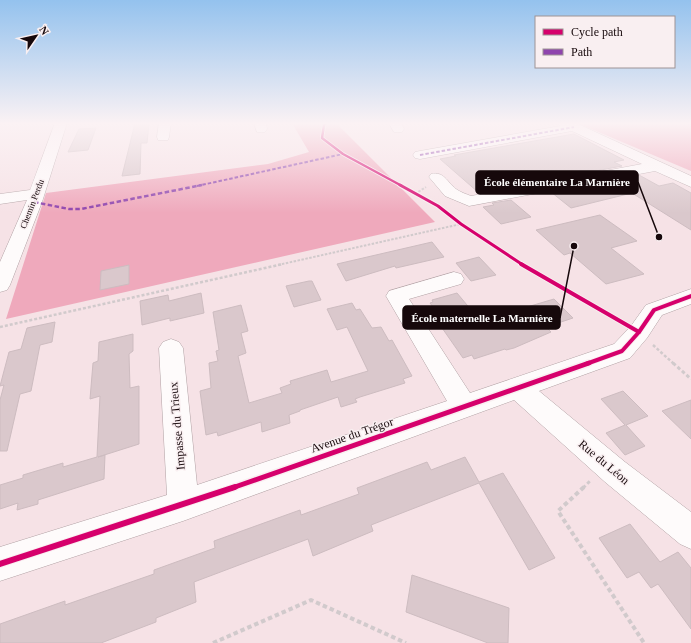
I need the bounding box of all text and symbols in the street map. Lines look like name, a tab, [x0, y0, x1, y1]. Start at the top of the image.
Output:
north arrow	[16, 16, 56, 56]
legend	[535, 16, 675, 68]
text: N	[37, 24, 52, 37]
text: Cycle path	[571, 25, 623, 39]
text: Path	[571, 45, 592, 59]
callout: École élémentaire La Marnière	[476, 171, 638, 194]
text: École élémentaire La Marnière	[484, 176, 630, 188]
street label: Chemin Perdu	[18, 178, 46, 230]
callout: École maternelle La Marnière	[403, 306, 560, 329]
text: École maternelle La Marnière	[411, 312, 553, 324]
street label: Impasse du Trieux	[166, 381, 188, 471]
street label: Avenue du Trégor	[309, 414, 395, 456]
street label: Rue du Léon	[576, 437, 632, 487]

